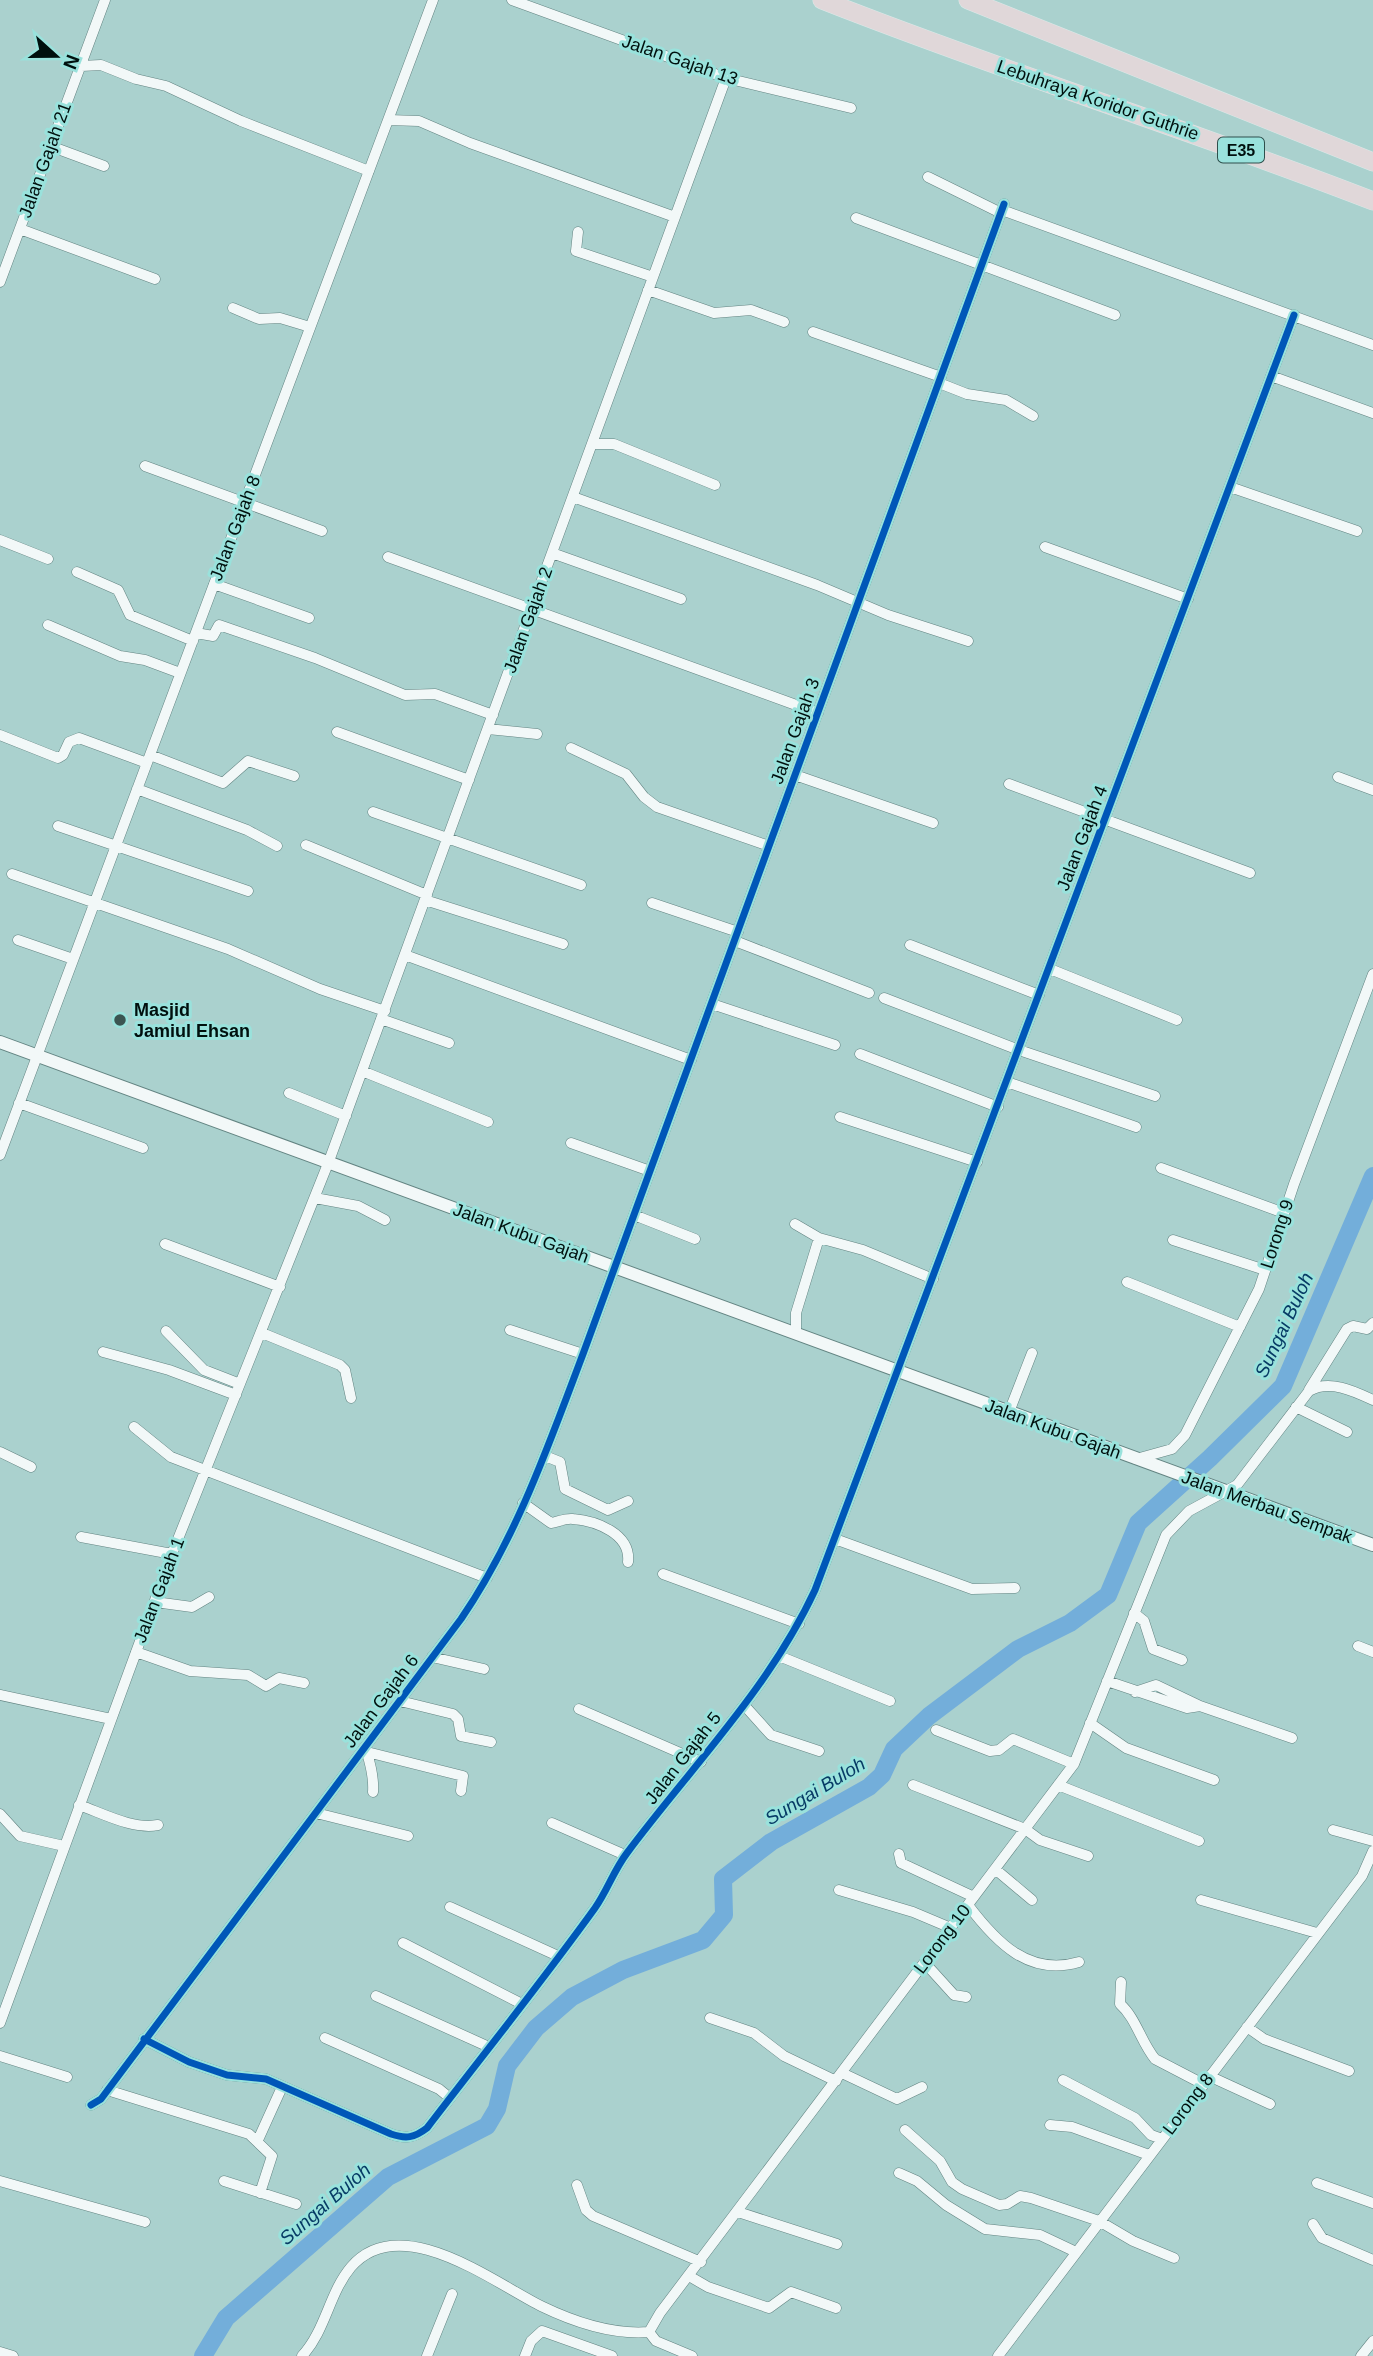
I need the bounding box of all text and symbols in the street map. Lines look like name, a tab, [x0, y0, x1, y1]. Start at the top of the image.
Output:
north arrow	[21, 21, 91, 91]
street label: Jalan Gajah 13	[619, 31, 741, 89]
text: N	[59, 52, 84, 72]
street label: Lebuhraya Koridor Guthrie	[994, 56, 1202, 144]
street label: Jalan Gajah 21	[15, 100, 75, 220]
road number: E35	[1218, 138, 1264, 162]
street label: Jalan Gajah 8	[206, 473, 264, 583]
street label: Jalan Gajah 2	[500, 564, 556, 676]
street label: Jalan Gajah 3	[767, 675, 823, 787]
street label: Jalan Gajah 4	[1053, 783, 1111, 893]
place label: Masjid Jamiul Ehsan	[134, 1000, 250, 1041]
marker: Masjid Jamiul Ehsan	[112, 1012, 128, 1028]
street label: Lorong 9	[1257, 1197, 1297, 1271]
street label: Jalan Kubu Gajah	[450, 1199, 592, 1267]
water label: Sungai Buloh	[1251, 1269, 1317, 1381]
street label: Jalan Kubu Gajah	[982, 1395, 1124, 1463]
street label: Jalan Merbau Sempak	[1179, 1467, 1356, 1548]
street label: Jalan Gajah 1	[130, 1535, 188, 1645]
street label: Jalan Gajah 6	[340, 1651, 422, 1751]
street label: Jalan Gajah 5	[641, 1708, 725, 1808]
water label: Sungai Buloh	[761, 1753, 869, 1829]
street label: Lorong 10	[910, 1901, 974, 1977]
street label: Lorong 8	[1159, 2070, 1217, 2138]
water label: Sungai Buloh	[275, 2159, 375, 2249]

